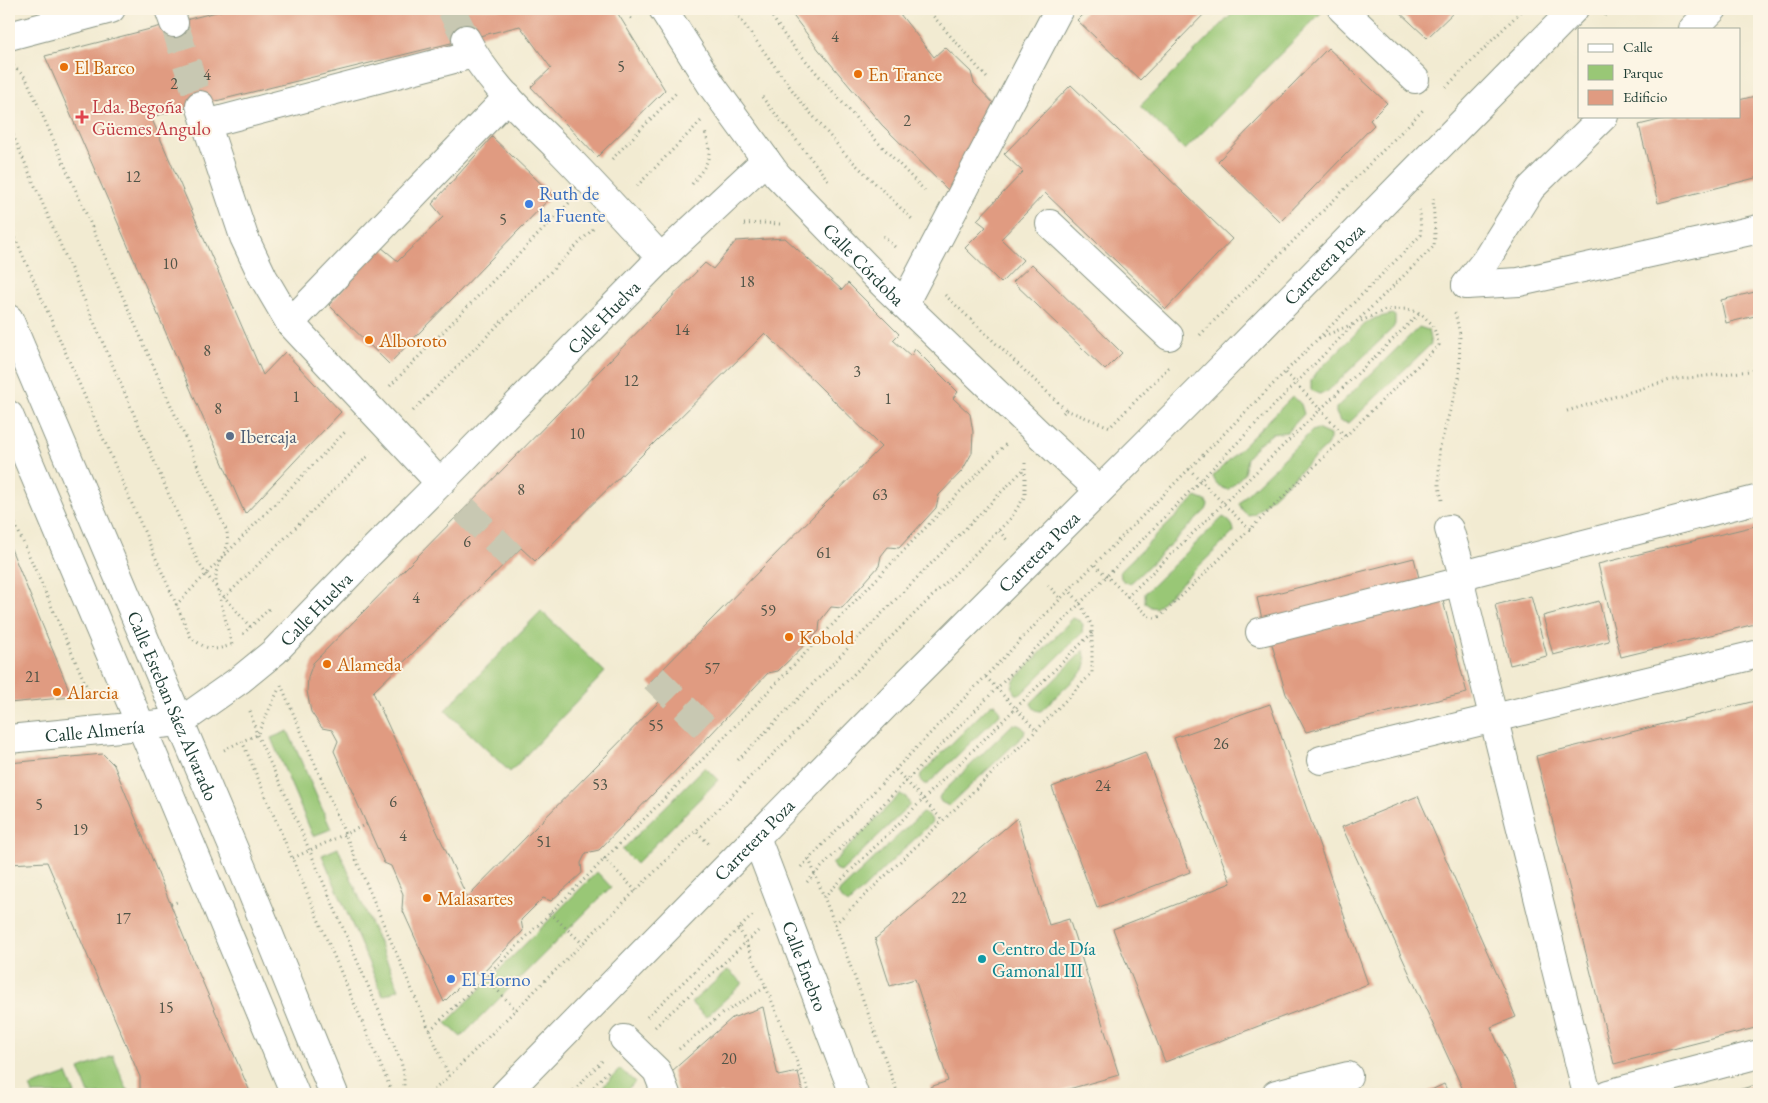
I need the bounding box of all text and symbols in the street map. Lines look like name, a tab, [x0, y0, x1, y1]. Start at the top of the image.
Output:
house number: 4	[831, 26, 839, 47]
legend	[1578, 28, 1740, 118]
text: Calle	[1623, 37, 1653, 56]
place label: El Barco	[74, 55, 135, 80]
house number: 5	[617, 56, 625, 77]
marker: El Barco	[58, 61, 70, 73]
place label: En Trance	[868, 62, 942, 87]
text: Parque	[1623, 63, 1663, 82]
house number: 4	[203, 64, 211, 85]
marker: En Trance	[852, 68, 864, 80]
house number: 2	[170, 73, 178, 94]
text: Edificio	[1623, 87, 1667, 106]
place label: Lda. Begoña Güemes Angulo	[92, 94, 211, 141]
house number: 2	[903, 110, 911, 131]
marker: Lda. Begoña Güemes Angulo	[76, 111, 88, 123]
house number: 12	[125, 166, 141, 187]
place label: Ruth de la Fuente	[539, 181, 606, 228]
marker: Ruth de la Fuente	[523, 198, 535, 210]
house number: 5	[499, 209, 507, 230]
street label: Carretera Poza	[1278, 217, 1370, 311]
street label: Calle Córdoba	[817, 218, 910, 312]
house number: 10	[162, 253, 178, 274]
house number: 18	[739, 271, 755, 292]
street label: Calle Huelva	[562, 274, 646, 360]
house number: 14	[674, 319, 690, 340]
place label: Alboroto	[378, 328, 447, 353]
marker: Alboroto	[363, 334, 375, 346]
house number: 8	[203, 340, 211, 361]
house number: 3	[853, 361, 861, 382]
house number: 12	[623, 370, 639, 391]
house number: 1	[292, 386, 300, 407]
house number: 1	[884, 388, 892, 409]
house number: 8	[214, 398, 222, 419]
house number: 10	[569, 423, 585, 444]
place label: Ibercaja	[240, 424, 297, 449]
marker: Ibercaja	[224, 430, 236, 442]
house number: 8	[517, 479, 525, 500]
house number: 63	[872, 484, 888, 505]
street label: Carretera Poza	[993, 505, 1085, 598]
house number: 6	[463, 531, 471, 552]
house number: 61	[816, 542, 832, 563]
street label: Calle Huelva	[274, 566, 358, 652]
house number: 4	[412, 587, 420, 608]
house number: 59	[760, 600, 776, 621]
street label: Calle Esteban Sáez Alvarado	[121, 607, 224, 805]
place label: Kobold	[799, 625, 855, 650]
marker: Kobold	[783, 631, 795, 643]
place label: Alameda	[336, 652, 402, 677]
marker: Alameda	[321, 658, 333, 670]
house number: 57	[704, 658, 720, 679]
house number: 21	[25, 666, 41, 687]
place label: Alarcia	[66, 680, 119, 705]
marker: Alarcia	[51, 686, 63, 698]
street label: Calle Almería	[44, 714, 146, 748]
house number: 55	[648, 715, 664, 736]
house number: 26	[1213, 733, 1229, 754]
house number: 53	[592, 774, 608, 795]
house number: 24	[1095, 775, 1111, 796]
house number: 6	[389, 791, 397, 812]
street label: Carretera Poza	[708, 793, 801, 886]
house number: 5	[35, 794, 43, 815]
house number: 19	[72, 819, 88, 840]
house number: 4	[399, 825, 407, 846]
house number: 51	[536, 831, 552, 852]
place label: Malasartes	[437, 886, 513, 911]
house number: 22	[951, 887, 967, 908]
marker: Malasartes	[421, 892, 433, 904]
house number: 17	[115, 908, 131, 929]
street label: Calle Enebro	[776, 917, 833, 1015]
place label: Centro de Día Gamonal III	[992, 936, 1096, 983]
marker: Centro de Día Gamonal III	[976, 953, 988, 965]
place label: El Horno	[461, 967, 531, 992]
marker: El Horno	[445, 973, 457, 985]
house number: 15	[158, 997, 174, 1018]
house number: 20	[721, 1048, 737, 1069]

